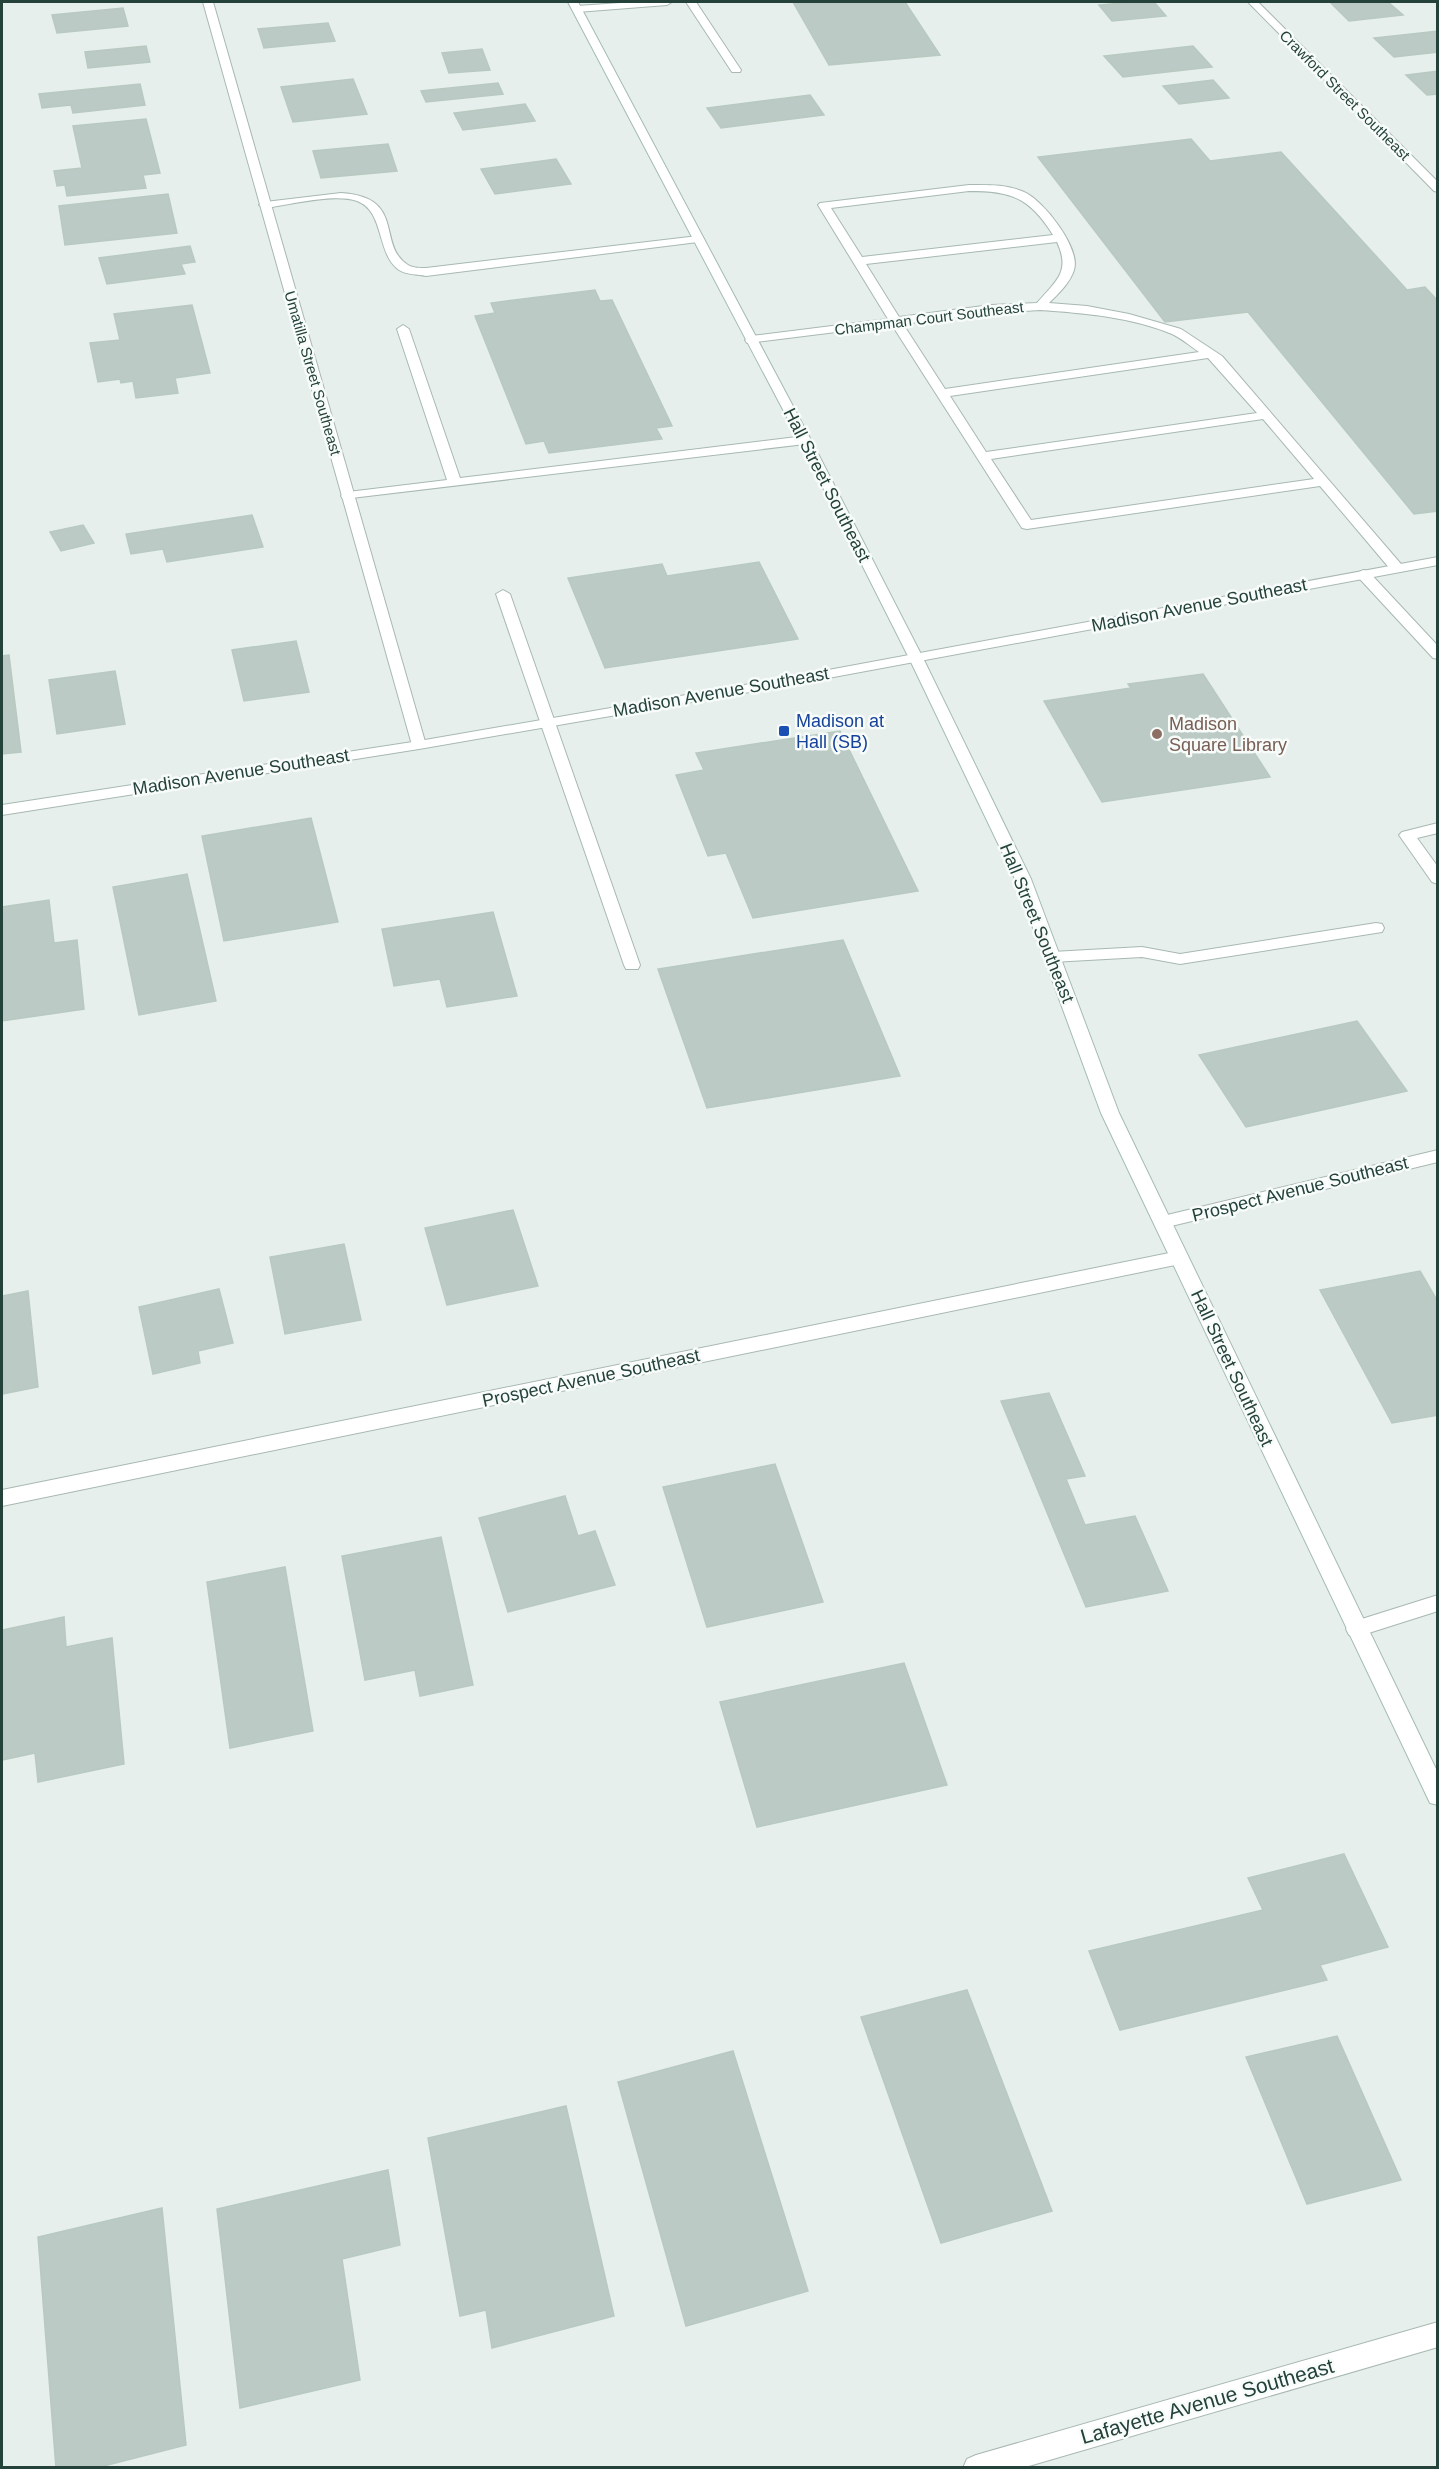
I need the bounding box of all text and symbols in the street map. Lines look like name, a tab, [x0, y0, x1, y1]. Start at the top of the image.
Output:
street label: Crawford Street Southeast	[1276, 26, 1414, 164]
street label: Umatilla Street Southeast	[281, 289, 345, 458]
street label: Champman Court Southeast	[834, 298, 1025, 338]
street label: Hall Street Southeast	[779, 405, 875, 565]
street label: Madison Avenue Southeast	[1090, 574, 1308, 636]
street label: Madison Avenue Southeast	[612, 663, 830, 721]
place label: Madison at Hall (SB)	[796, 711, 884, 752]
place label: Madison Square Library	[1169, 714, 1287, 755]
marker: Madison at Hall (SB)	[777, 724, 791, 738]
marker: Madison Square Library	[1150, 727, 1164, 741]
street label: Madison Avenue Southeast	[131, 745, 351, 799]
street label: Hall Street Southeast	[996, 840, 1078, 1006]
street label: Prospect Avenue Southeast	[1190, 1152, 1410, 1226]
street label: Hall Street Southeast	[1187, 1287, 1277, 1449]
street label: Prospect Avenue Southeast	[480, 1345, 702, 1411]
street label: Lafayette Avenue Southeast	[1078, 2354, 1336, 2448]

